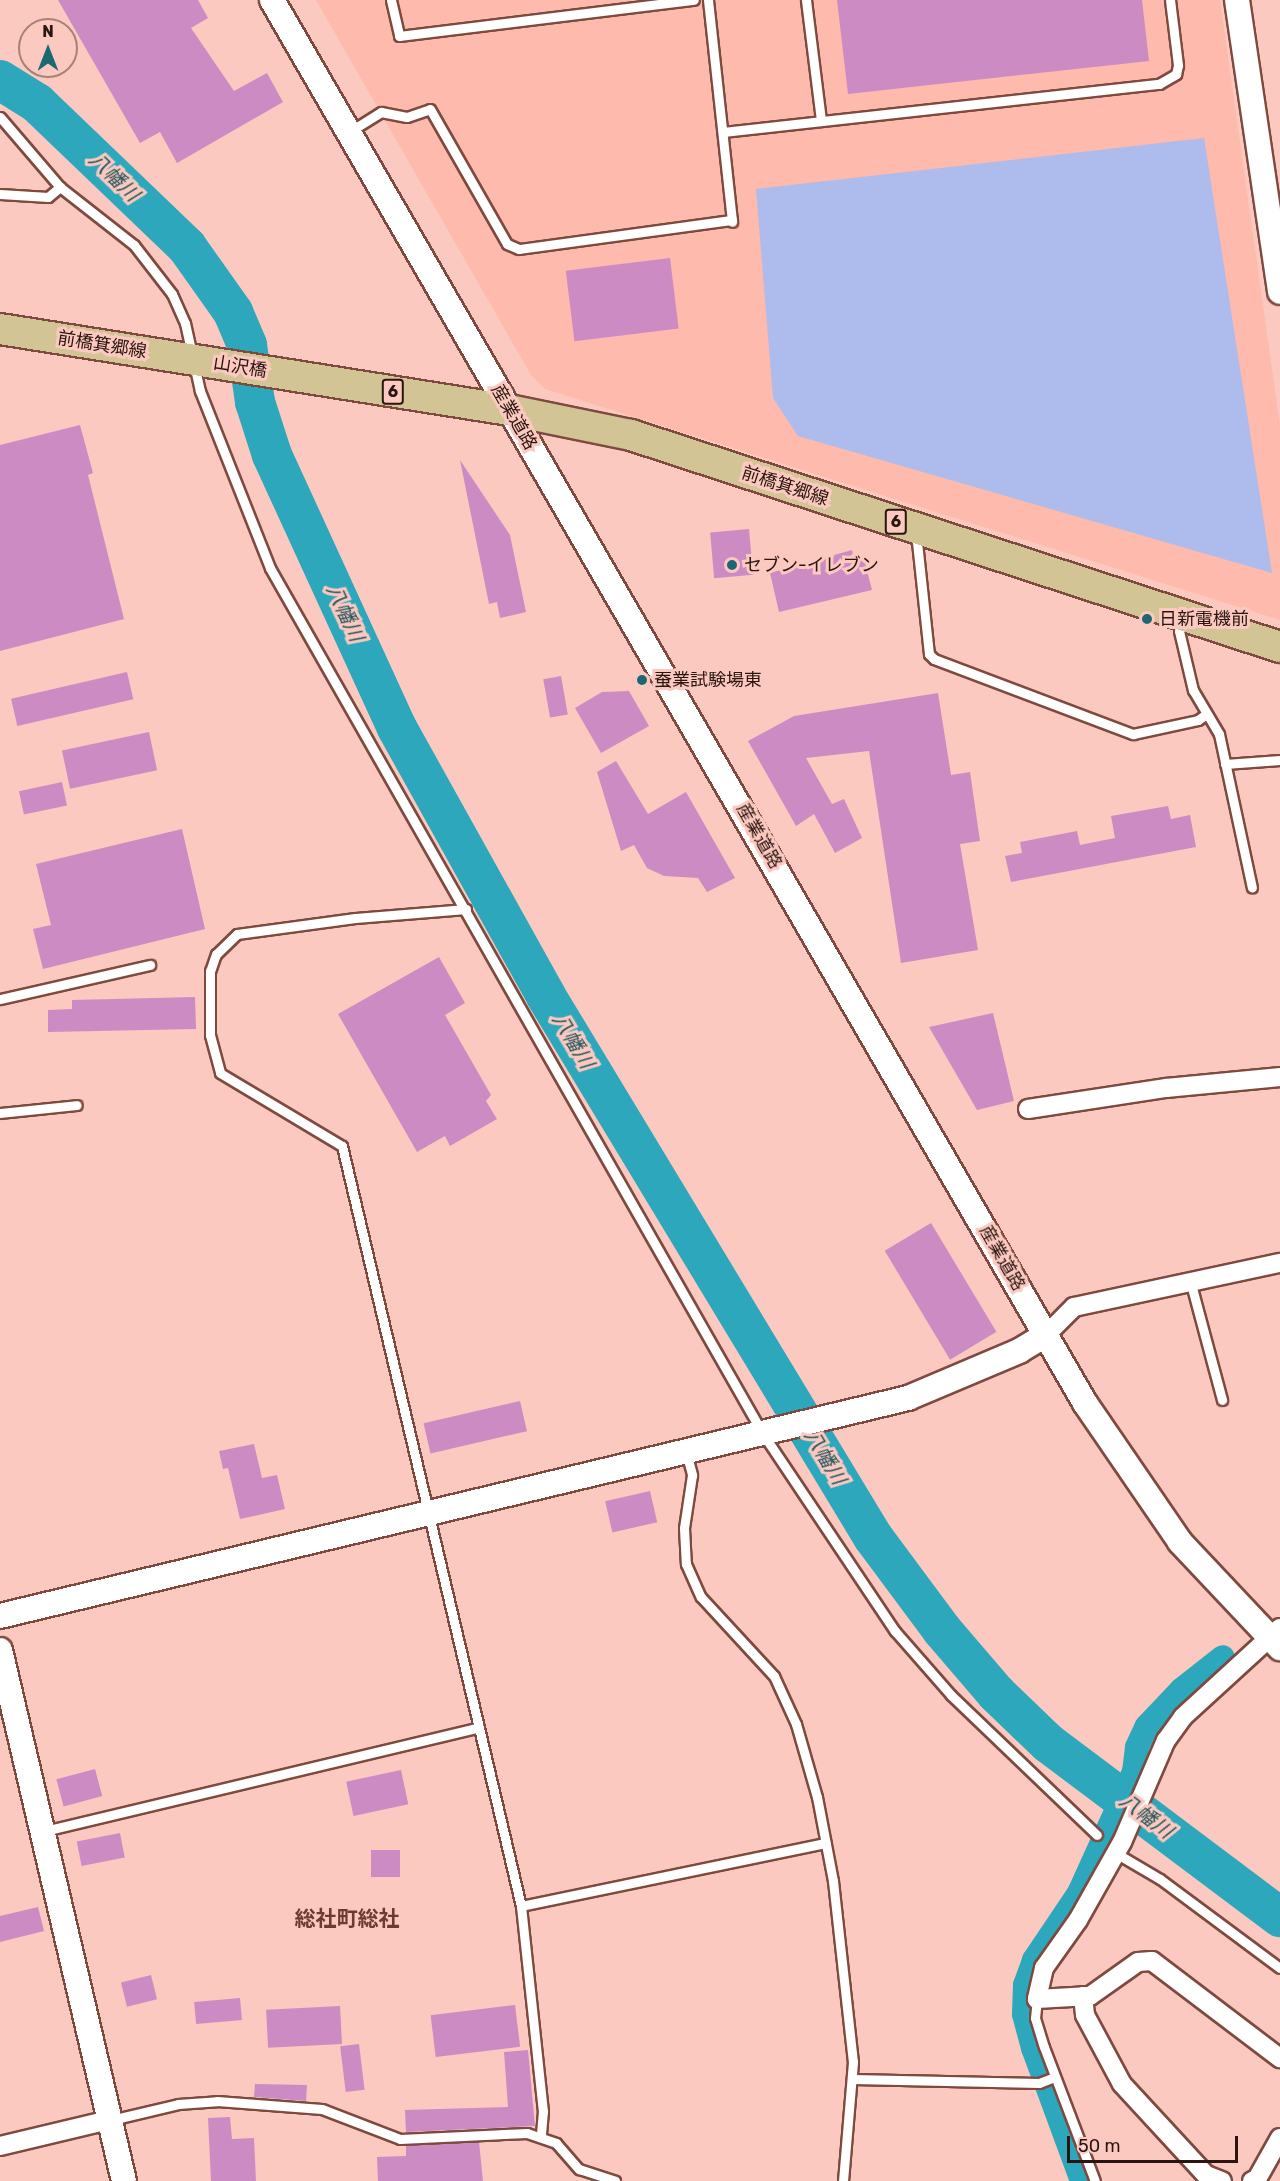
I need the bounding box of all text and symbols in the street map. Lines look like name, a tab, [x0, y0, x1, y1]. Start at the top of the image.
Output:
north arrow	[18, 18, 78, 78]
text: N	[42, 22, 54, 41]
water label: 八幡川	[84, 148, 144, 206]
street label: 前橋箕郷線	[56, 327, 148, 363]
street label: 山沢橋	[212, 352, 268, 382]
road number: 6	[381, 379, 405, 405]
street label: 産業道路	[487, 380, 541, 454]
street label: 前橋箕郷線	[739, 462, 831, 510]
road number: 6	[884, 509, 908, 535]
place label: セブン-イレブン	[744, 554, 879, 576]
marker: セブン-イレブン	[725, 558, 739, 572]
water label: 八幡川	[321, 581, 369, 645]
place label: 日新電機前	[1159, 608, 1249, 630]
marker: 日新電機前	[1140, 612, 1154, 626]
place label: 蚕業試験場東	[654, 669, 762, 691]
marker: 蚕業試験場東	[635, 673, 649, 687]
street label: 産業道路	[732, 799, 786, 873]
water label: 八幡川	[547, 1009, 599, 1073]
street label: 産業道路	[975, 1221, 1029, 1295]
water label: 八幡川	[799, 1425, 851, 1489]
water label: 八幡川	[1115, 1788, 1177, 1844]
district label: 総社町総社	[295, 1906, 399, 1932]
scale bar	[1070, 2124, 1241, 2162]
text: 50 m	[1078, 2135, 1121, 2157]

